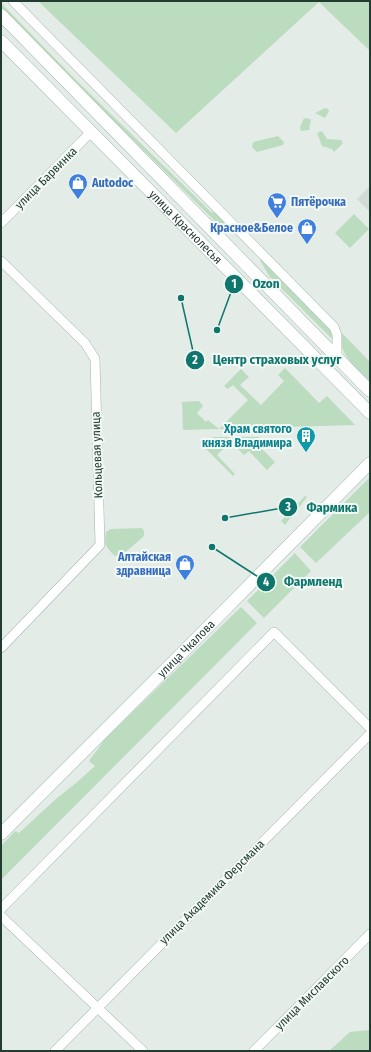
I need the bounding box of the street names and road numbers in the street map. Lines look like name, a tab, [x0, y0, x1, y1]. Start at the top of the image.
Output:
street label: улица Барвинка	[12, 144, 80, 212]
street label: улица Краснолесья	[146, 187, 225, 267]
street label: Кольцевая улица	[88, 411, 106, 499]
street label: улица Чкалова	[155, 617, 218, 680]
street label: улица Академика Ферсмана	[157, 837, 267, 947]
street label: улица Миславского	[272, 953, 352, 1033]

